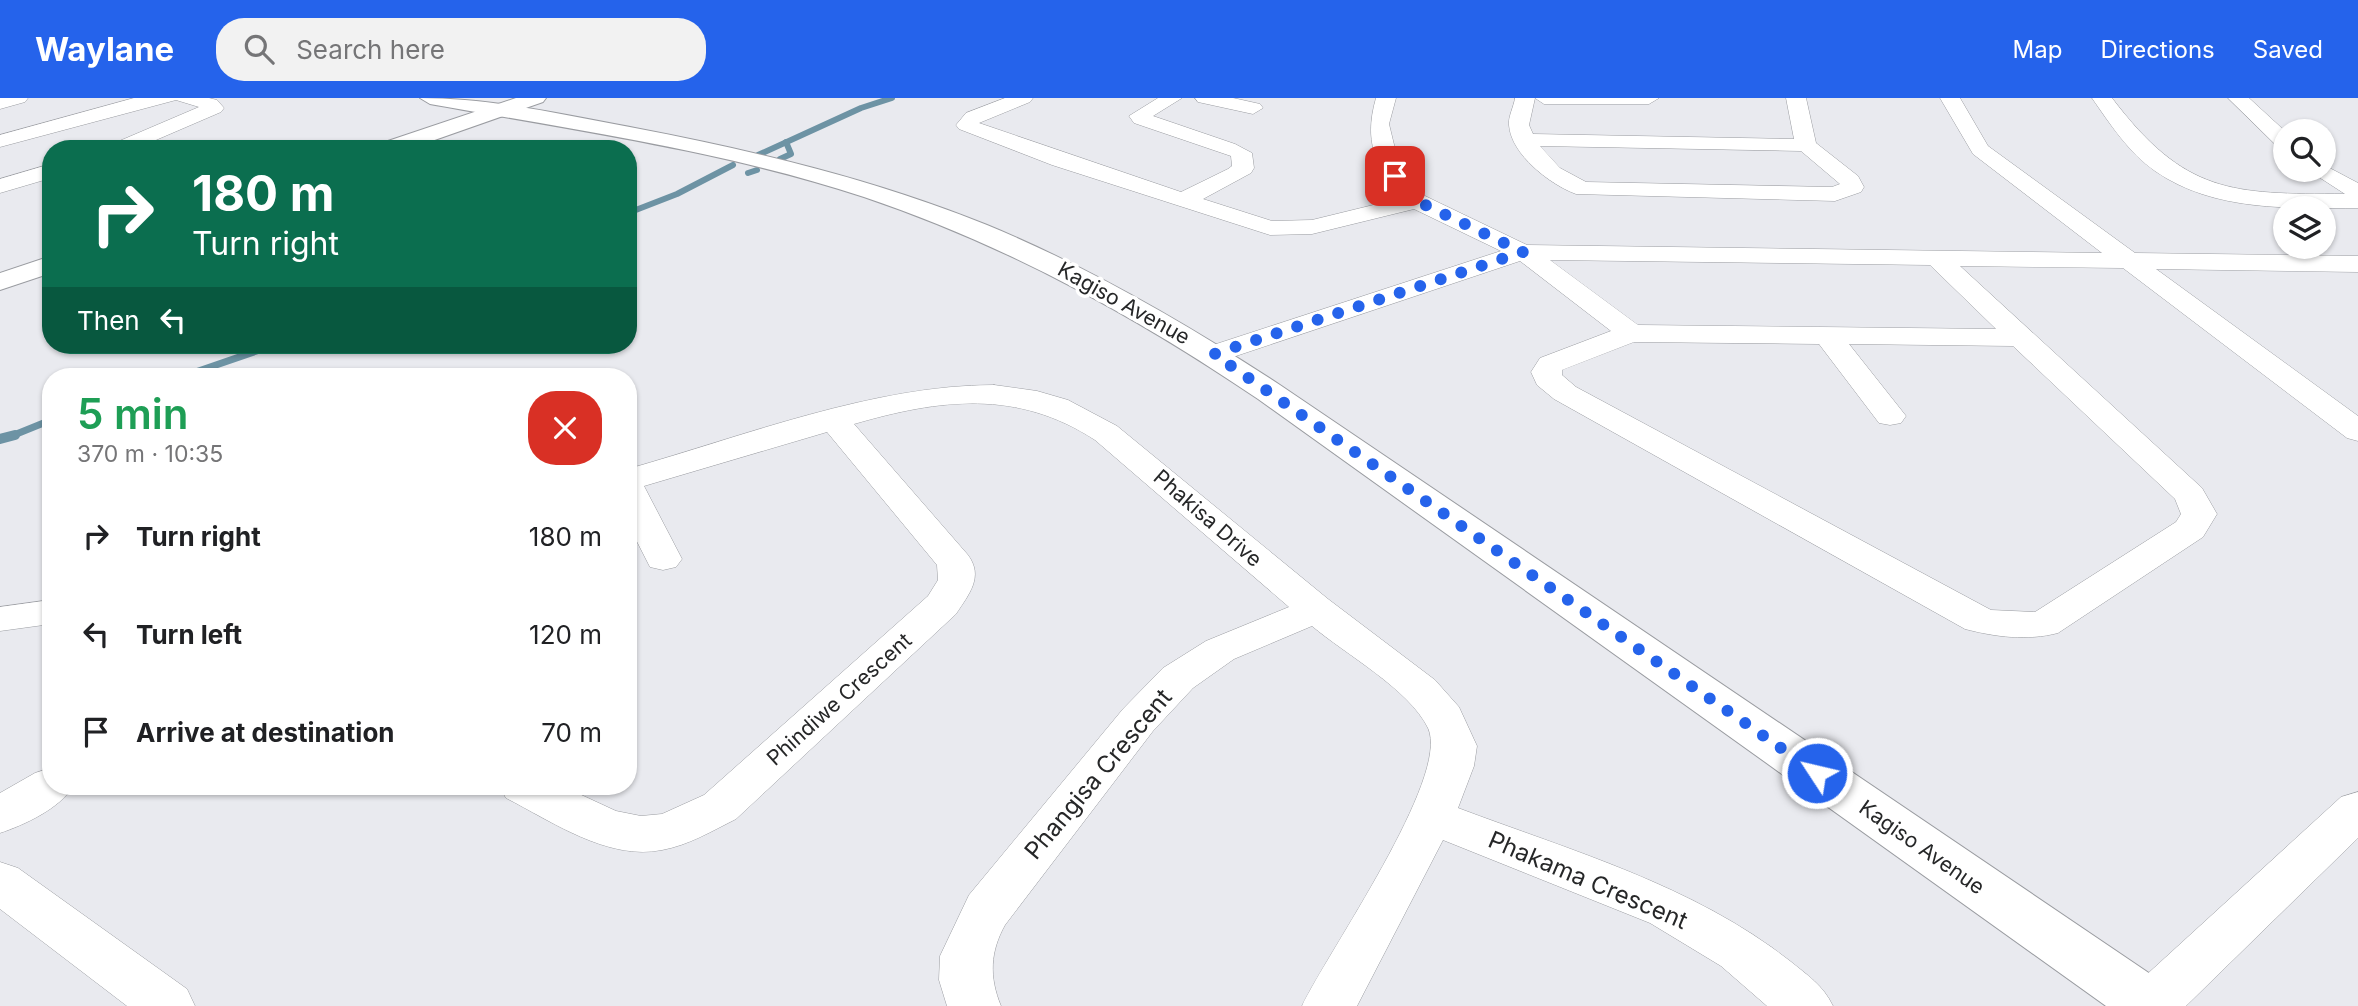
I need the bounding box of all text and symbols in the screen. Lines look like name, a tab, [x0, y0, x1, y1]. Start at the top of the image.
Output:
search box	[216, 18, 706, 81]
text: Waylane	[35, 29, 174, 69]
icon: search	[240, 30, 278, 68]
text: Search here	[296, 34, 445, 65]
text: Map	[2013, 35, 2062, 64]
text: Directions	[2100, 35, 2215, 64]
text: Saved	[2253, 35, 2323, 64]
map controls	[2273, 119, 2336, 259]
button: search	[2273, 119, 2336, 182]
pin	[1365, 146, 1425, 206]
icon: arrive	[1376, 157, 1414, 195]
text: 180 m	[192, 164, 334, 223]
icon: right	[77, 168, 168, 259]
button: layers	[2273, 196, 2336, 259]
text: Turn right	[192, 224, 339, 263]
street label: Kagiso Avenue	[1054, 256, 1194, 350]
icon: left	[154, 301, 192, 339]
text: Then	[77, 305, 140, 336]
text: 5 min	[77, 388, 189, 439]
button: close	[528, 391, 602, 465]
text: 370 m · 10:35	[77, 440, 223, 468]
street label: Phakisa Drive	[1149, 464, 1267, 572]
icon: right	[77, 517, 115, 555]
text: Turn right	[136, 521, 261, 552]
text: 180 m	[529, 521, 602, 552]
icon: left	[77, 615, 115, 653]
text: Turn left	[136, 619, 242, 650]
text: 120 m	[529, 619, 602, 650]
street label: Phindiwe Crescent	[762, 627, 917, 771]
street label: Phangisa Crescent	[1018, 683, 1178, 865]
icon: arrive	[77, 713, 115, 751]
text: Arrive at destination	[136, 717, 395, 748]
text: 70 m	[541, 717, 602, 748]
position arrow	[1780, 736, 1854, 810]
street label: Kagiso Avenue	[1855, 795, 1989, 899]
street label: Phakama Crescent	[1484, 825, 1692, 935]

